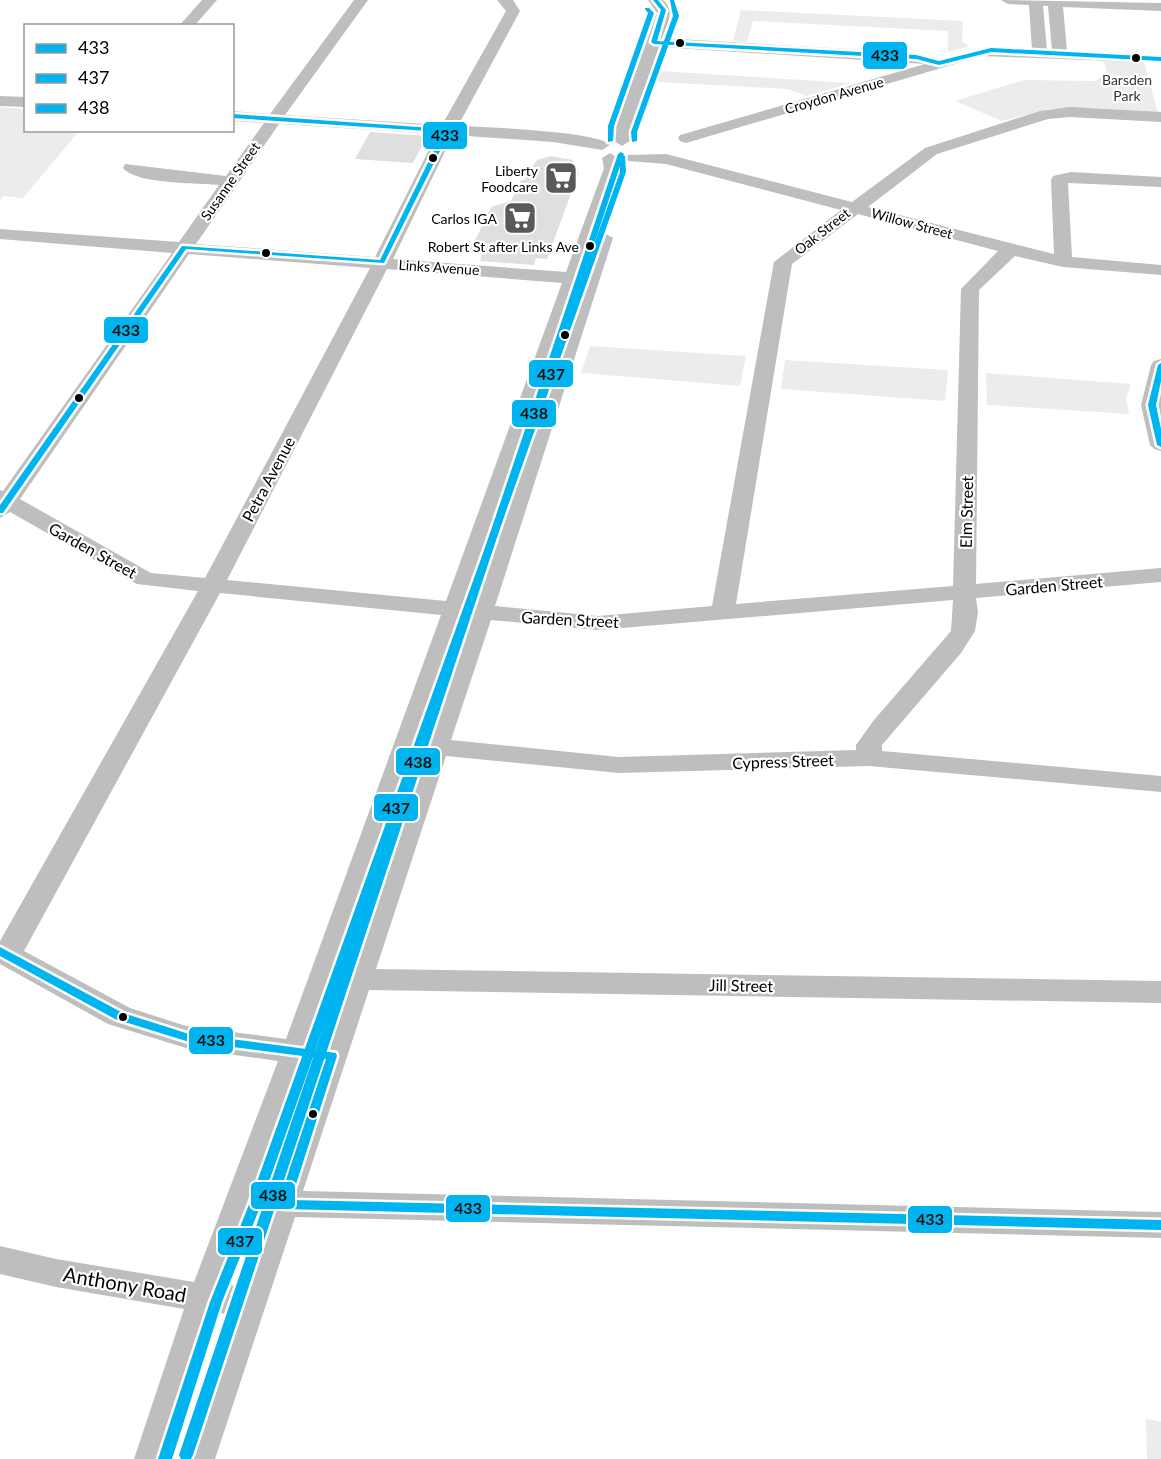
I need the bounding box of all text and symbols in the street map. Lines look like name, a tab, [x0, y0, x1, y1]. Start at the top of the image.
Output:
legend	[24, 24, 234, 132]
text: 433	[78, 36, 109, 58]
unlabelled marker	[674, 37, 686, 49]
line badge: 433	[862, 41, 908, 70]
text: 433	[871, 45, 899, 64]
unlabelled marker	[1130, 52, 1142, 64]
text: 437	[78, 66, 109, 88]
park label: Barsden Park	[1102, 71, 1152, 104]
street label: Croydon Avenue	[783, 73, 885, 117]
text: 438	[78, 96, 109, 118]
line badge: 433	[422, 121, 468, 150]
text: 433	[431, 125, 459, 144]
street label: Susanne Street	[197, 139, 263, 223]
unlabelled marker	[427, 152, 439, 164]
supermarket icon: Liberty Foodcare	[543, 160, 579, 196]
place label: Liberty Foodcare	[481, 162, 539, 195]
supermarket icon: Carlos IGA	[502, 200, 538, 236]
street label: Oak Street	[791, 204, 853, 258]
street label: Willow Street	[870, 204, 954, 242]
place label: Carlos IGA	[431, 210, 498, 227]
place label: Robert St after Links Ave	[428, 238, 579, 255]
marker: Robert St after Links Ave	[584, 240, 596, 252]
unlabelled marker	[260, 247, 272, 259]
street label: Links Avenue	[398, 256, 480, 278]
line badge: 433	[103, 316, 149, 344]
text: 433	[112, 320, 140, 339]
unlabelled marker	[559, 329, 571, 341]
line badge: 437	[528, 359, 574, 388]
text: 437	[537, 364, 565, 383]
unlabelled marker	[73, 392, 85, 404]
line badge: 438	[511, 399, 557, 428]
text: 438	[520, 403, 548, 422]
street label: Petra Avenue	[238, 433, 298, 525]
street label: Elm Street	[956, 475, 976, 548]
street label: Garden Street	[46, 518, 141, 582]
street label: Garden Street	[1005, 571, 1104, 599]
street label: Garden Street	[521, 607, 620, 631]
line badge: 438	[395, 747, 441, 776]
street label: Cypress Street	[732, 750, 834, 772]
text: 438	[404, 752, 432, 771]
line badge: 437	[373, 793, 419, 822]
text: 437	[382, 798, 410, 817]
street label: Jill Street	[709, 975, 774, 995]
unlabelled marker	[117, 1011, 129, 1023]
line badge: 433	[188, 1026, 234, 1055]
text: 433	[197, 1030, 225, 1049]
unlabelled marker	[307, 1108, 319, 1120]
line badge: 438	[250, 1181, 296, 1210]
text: 438	[259, 1185, 287, 1204]
line badge: 433	[445, 1194, 491, 1223]
text: 433	[454, 1198, 482, 1217]
line badge: 433	[907, 1205, 953, 1234]
text: 433	[916, 1209, 944, 1228]
line badge: 437	[217, 1227, 263, 1256]
text: 437	[226, 1231, 254, 1250]
street label: Anthony Road	[62, 1261, 188, 1307]

